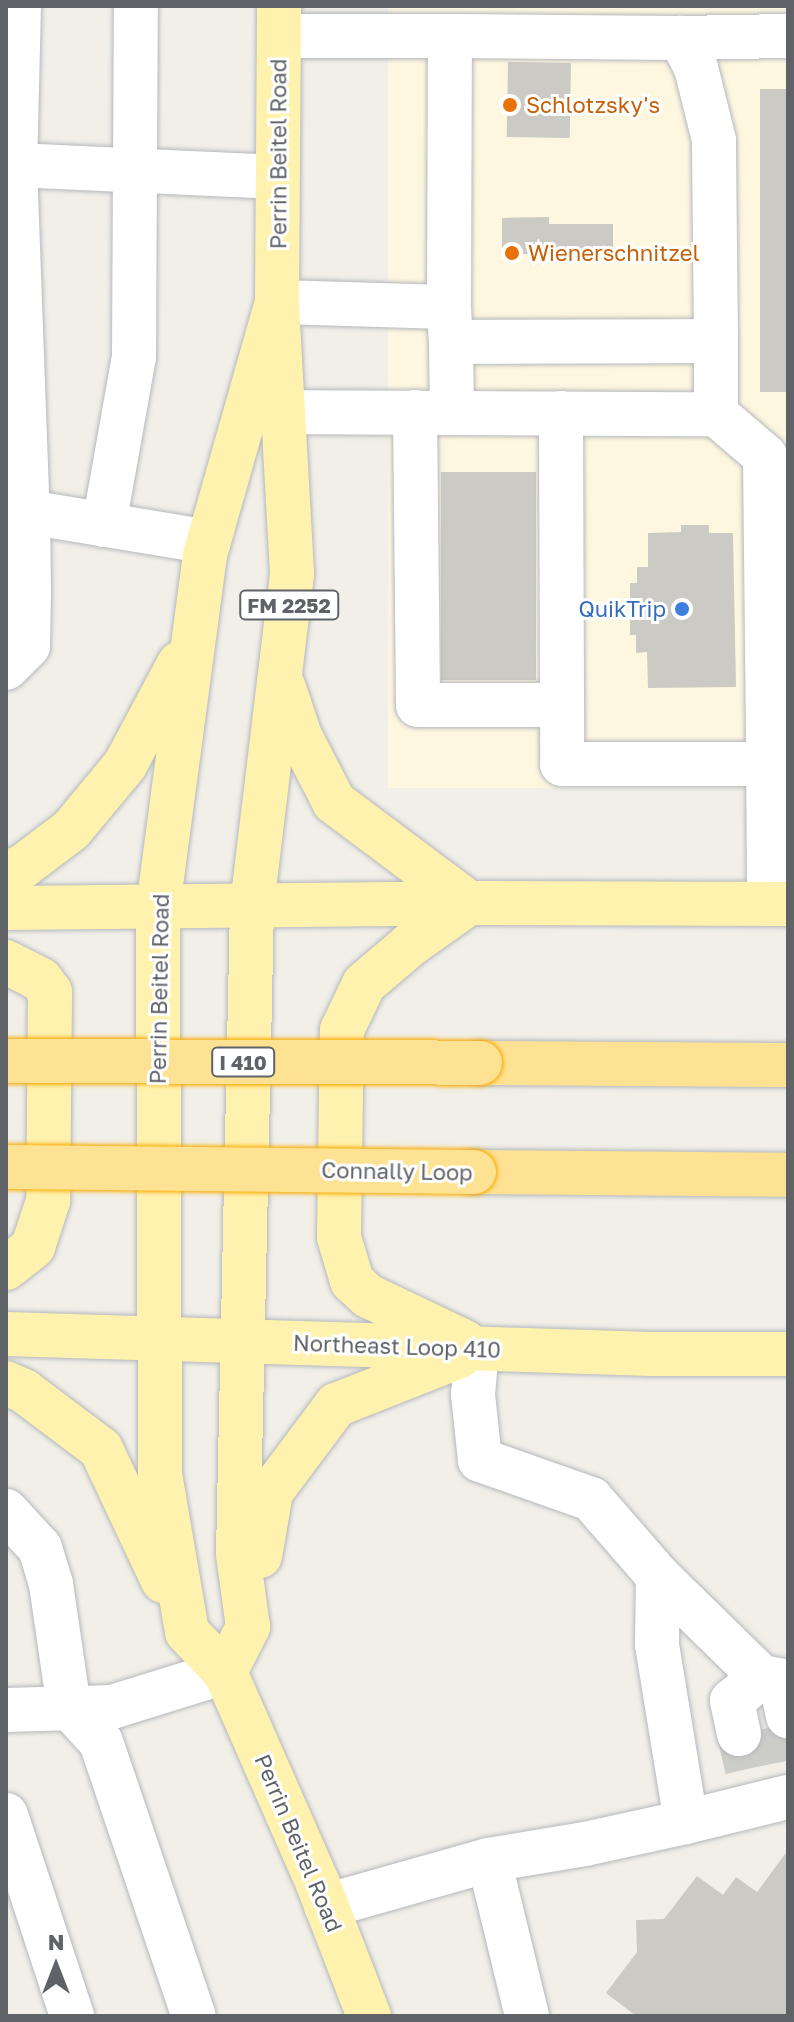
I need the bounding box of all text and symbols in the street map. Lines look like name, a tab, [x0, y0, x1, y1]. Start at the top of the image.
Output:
street label: Perrin Beitel Road	[265, 59, 291, 249]
place label: Schlotzsky's	[526, 92, 660, 118]
marker: Schlotzsky's	[501, 96, 519, 114]
place label: Wienerschnitzel	[528, 240, 700, 266]
marker: Wienerschnitzel	[503, 244, 521, 262]
road number: FM 2252	[239, 589, 339, 621]
place label: QuikTrip	[578, 596, 666, 622]
marker: QuikTrip	[673, 600, 691, 618]
street label: Perrin Beitel Road	[144, 894, 174, 1084]
road number: I 410	[211, 1046, 275, 1078]
street label: Connally Loop	[321, 1156, 473, 1186]
street label: Northeast Loop 410	[293, 1329, 501, 1363]
street label: Perrin Beitel Road	[250, 1750, 348, 1936]
north arrow	[16, 1926, 96, 2006]
text: N	[48, 1928, 64, 1955]

